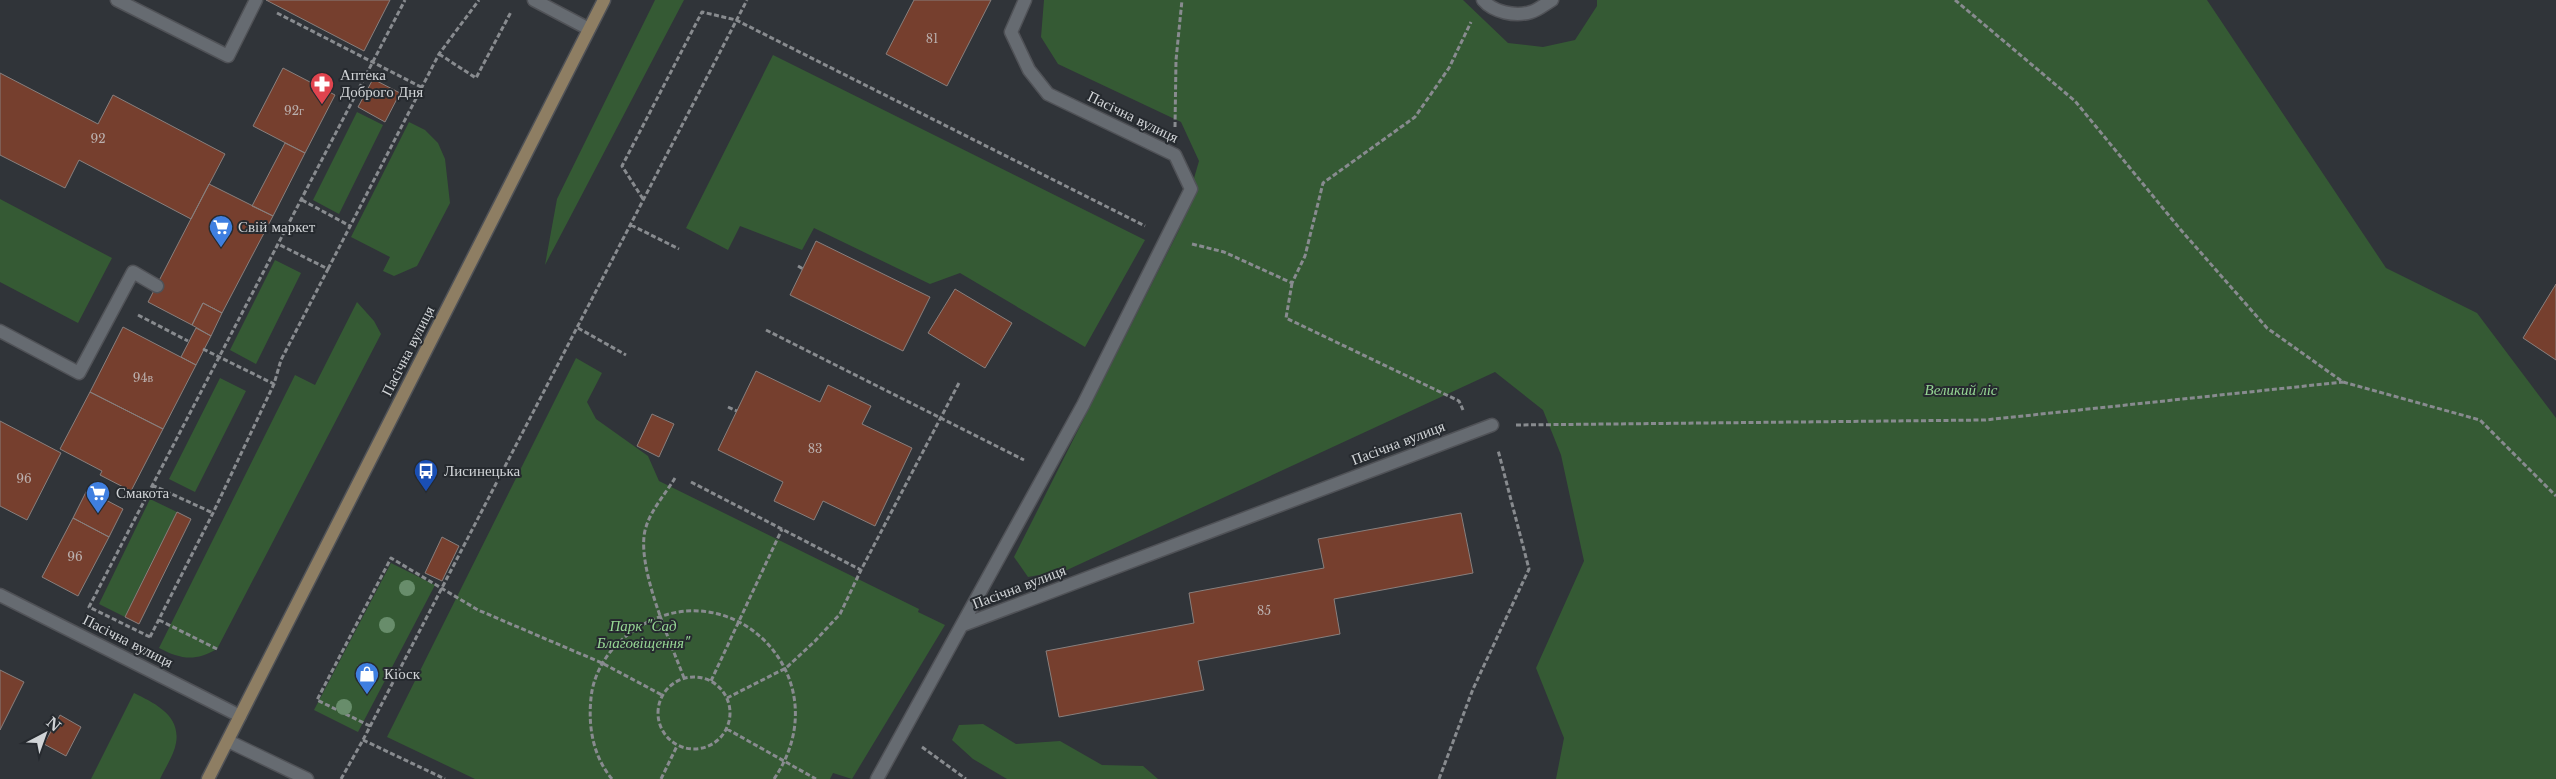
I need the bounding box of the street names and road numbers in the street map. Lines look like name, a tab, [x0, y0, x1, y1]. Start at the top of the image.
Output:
street label: Пасічна вулиця	[1085, 86, 1182, 147]
street label: Пасічна вулиця	[377, 302, 438, 399]
street label: Пасічна вулиця	[1348, 416, 1447, 469]
street label: Пасічна вулиця	[969, 560, 1068, 613]
street label: Пасічна вулиця	[80, 610, 177, 671]

